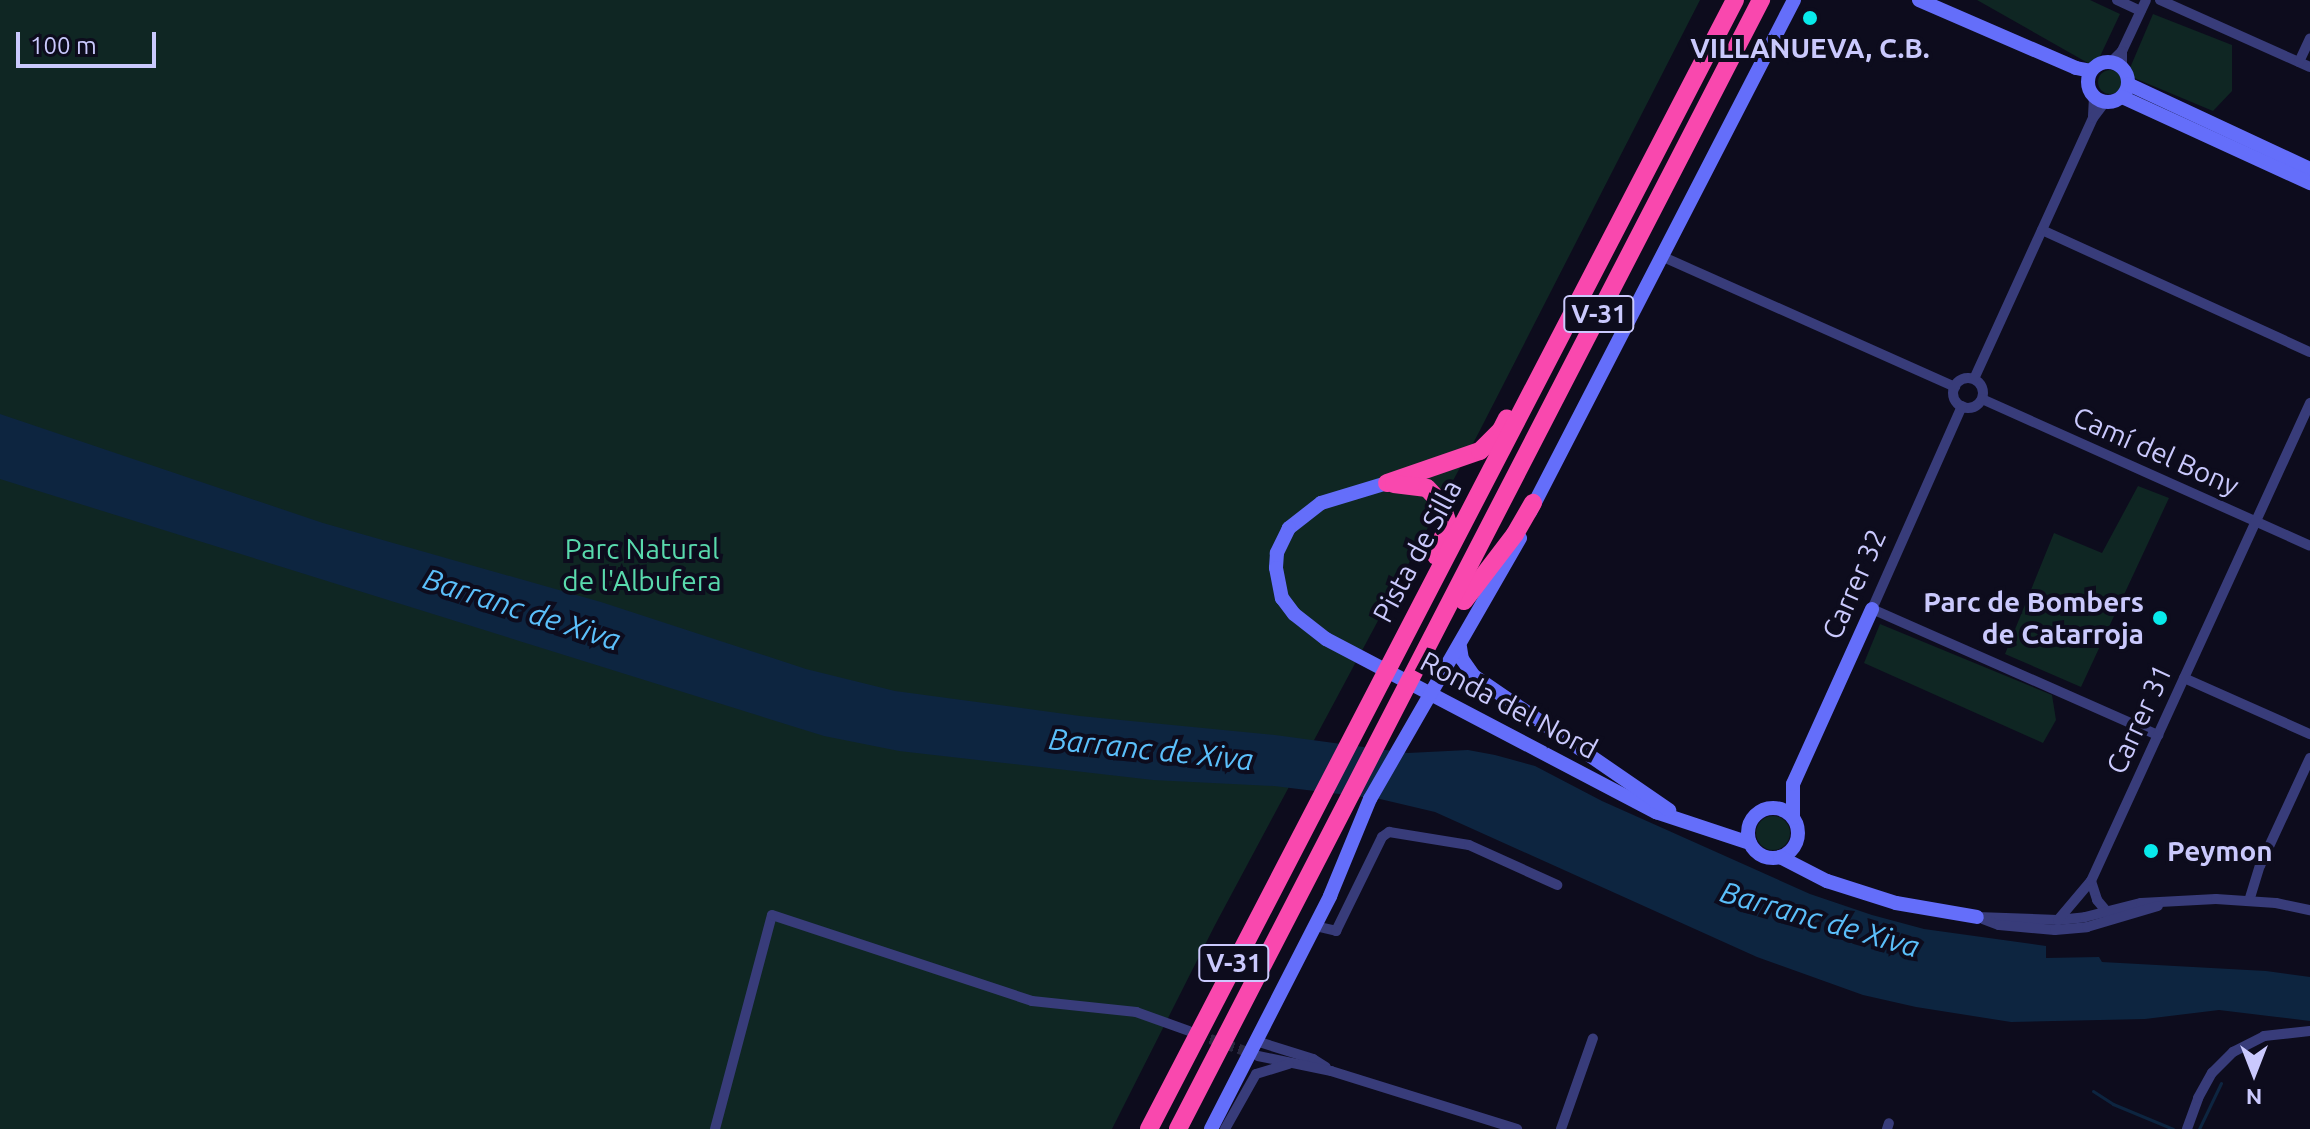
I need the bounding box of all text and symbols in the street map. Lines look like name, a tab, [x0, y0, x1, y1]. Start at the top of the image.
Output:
marker: VILLANUEVA, C.B.	[1801, 9, 1819, 27]
scale bar	[20, 16, 160, 66]
place label: VILLANUEVA, C.B.	[1690, 31, 1930, 65]
text: 100 m	[30, 32, 97, 59]
road number: V-31	[1563, 292, 1635, 336]
street label: Camí del Bony	[2068, 399, 2244, 503]
street label: Pista de Silla	[1365, 474, 1469, 628]
street label: Carrer 32	[1815, 524, 1893, 644]
park label: Parc Natural de l'Albufera	[562, 532, 722, 598]
water label: Barranc de Xiva	[419, 560, 625, 658]
place label: Parc de Bombers de Catarroja	[1923, 585, 2144, 651]
marker: Parc de Bombers de Catarroja	[2151, 609, 2169, 627]
street label: Ronda del Nord	[1415, 644, 1603, 766]
street label: Carrer 31	[2099, 659, 2179, 779]
water label: Barranc de Xiva	[1047, 720, 1255, 778]
place label: Peymon	[2167, 834, 2273, 868]
marker: Peymon	[2142, 842, 2160, 860]
water label: Barranc de Xiva	[1716, 873, 1924, 965]
road number: V-31	[1198, 941, 1270, 985]
north arrow	[2214, 1033, 2294, 1113]
text: N	[2246, 1085, 2262, 1110]

